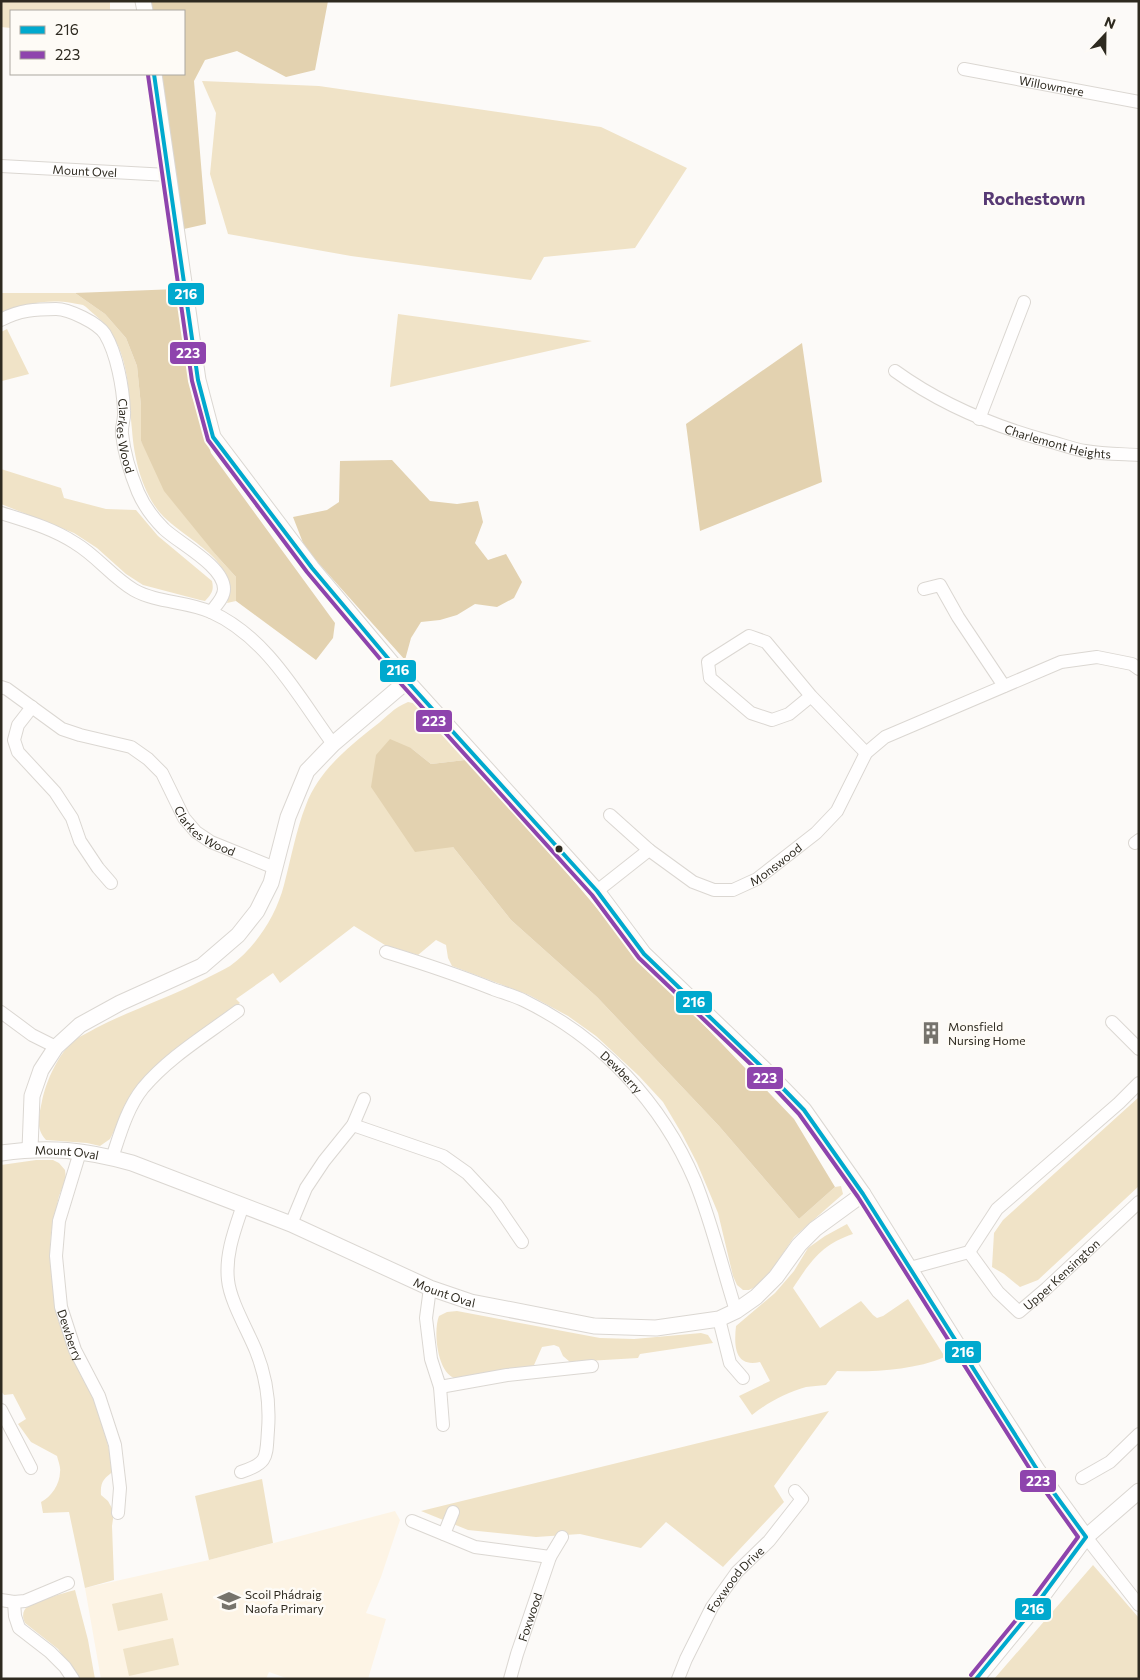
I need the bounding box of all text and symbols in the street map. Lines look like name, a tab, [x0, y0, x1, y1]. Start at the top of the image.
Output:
legend	[10, 10, 185, 75]
north arrow	[1080, 10, 1130, 60]
text: N	[1102, 13, 1118, 32]
text: 216	[55, 20, 79, 38]
text: 223	[55, 45, 80, 63]
street label: Willowmere	[1018, 73, 1085, 98]
street label: Mount Ovel	[52, 162, 118, 179]
district label: Rochestown	[983, 187, 1085, 209]
line badge: 216	[167, 282, 205, 306]
text: 216	[175, 285, 198, 302]
line badge: 223	[169, 341, 207, 365]
text: 223	[176, 344, 200, 361]
street label: Clarkes Wood	[115, 398, 138, 475]
street label: Charlemont Heights	[1003, 421, 1112, 461]
line badge: 216	[379, 659, 417, 683]
text: 216	[387, 661, 410, 678]
line badge: 223	[415, 709, 453, 733]
text: 223	[422, 712, 446, 729]
street label: Clarkes Wood	[172, 803, 238, 858]
street label: Monswood	[747, 840, 804, 888]
unlabelled marker	[554, 844, 564, 854]
line badge: 216	[675, 990, 713, 1014]
text: 216	[683, 993, 706, 1010]
place label: Monsfield Nursing Home	[948, 1019, 1026, 1047]
building icon: Monsfield Nursing Home	[918, 1020, 944, 1046]
street label: Dewberry	[598, 1048, 646, 1096]
line badge: 223	[746, 1066, 784, 1090]
text: 223	[753, 1069, 777, 1086]
street label: Mount Oval	[34, 1143, 100, 1162]
street label: Upper Kensington	[1020, 1236, 1102, 1312]
street label: Mount Oval	[412, 1274, 476, 1310]
street label: Dewberry	[55, 1307, 86, 1363]
line badge: 216	[944, 1340, 982, 1364]
text: 216	[952, 1343, 975, 1360]
line badge: 223	[1019, 1469, 1057, 1493]
text: 223	[1026, 1472, 1050, 1489]
street label: Foxwood Drive	[704, 1543, 766, 1614]
place label: Scoil Phádraig Naofa Primary	[245, 1587, 324, 1615]
school or university icon: Scoil Phádraig Naofa Primary	[216, 1588, 242, 1614]
street label: Foxwood	[515, 1591, 544, 1643]
line badge: 216	[1014, 1597, 1052, 1621]
text: 216	[1022, 1600, 1045, 1617]

